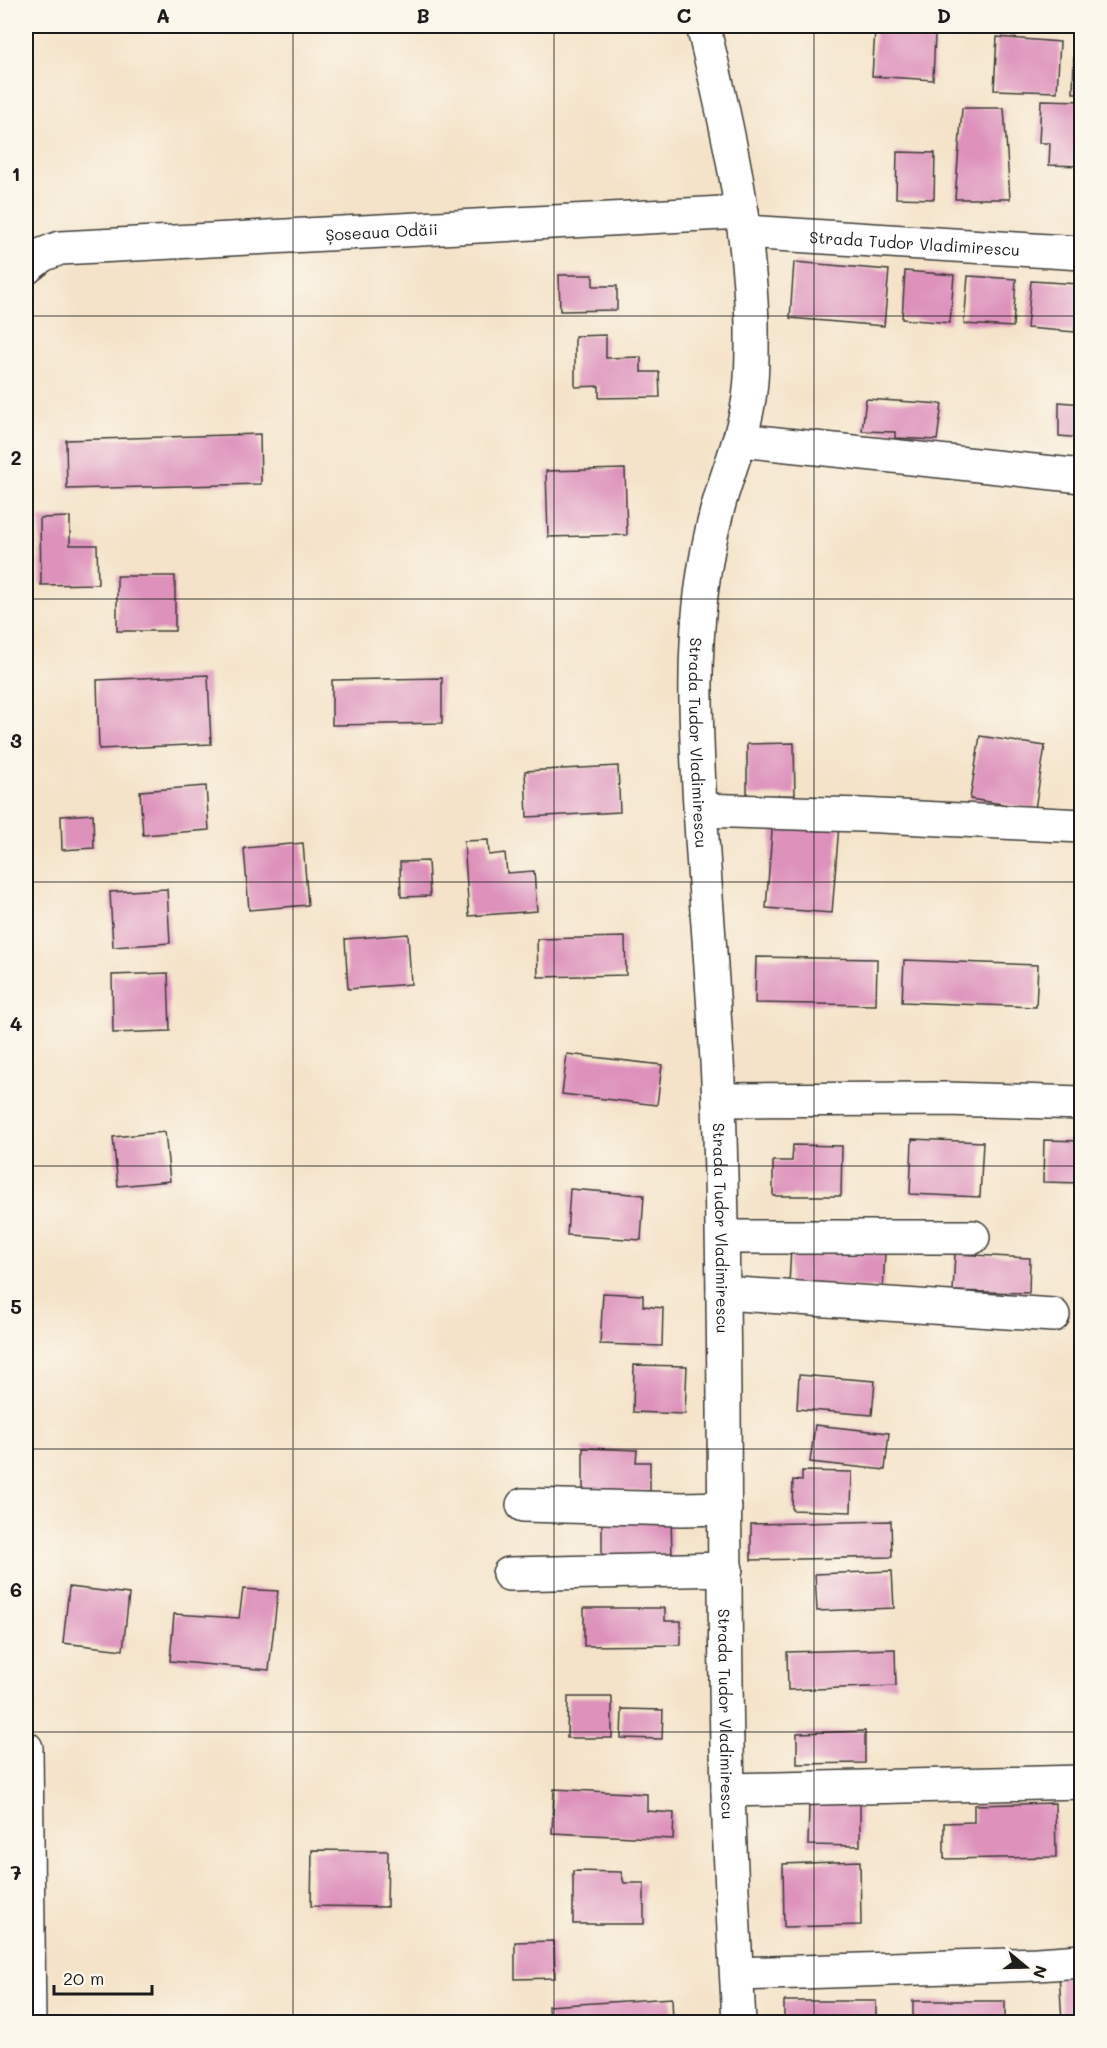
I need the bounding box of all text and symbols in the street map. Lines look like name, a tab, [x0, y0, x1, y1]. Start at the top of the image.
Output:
text: A	[156, 2, 170, 28]
text: B	[416, 2, 430, 28]
text: C	[677, 2, 692, 28]
text: D	[937, 2, 951, 28]
text: 1	[12, 160, 20, 186]
street label: Șoseaua Odăii	[325, 218, 438, 245]
street label: Strada Tudor Vladimirescu	[809, 226, 1021, 260]
text: 2	[10, 444, 22, 470]
street label: Strada Tudor Vladimirescu	[685, 637, 713, 849]
text: 3	[10, 727, 22, 753]
text: 4	[10, 1010, 23, 1036]
street label: Strada Tudor Vladimirescu	[709, 1122, 734, 1334]
text: 5	[10, 1293, 22, 1319]
text: 6	[10, 1576, 22, 1602]
street label: Strada Tudor Vladimirescu	[715, 1609, 739, 1820]
text: 7	[10, 1859, 22, 1885]
north arrow	[996, 1937, 1056, 1997]
scale bar	[54, 1958, 152, 1996]
text: N	[1029, 1963, 1053, 1981]
text: 20 m	[63, 1966, 104, 1990]

